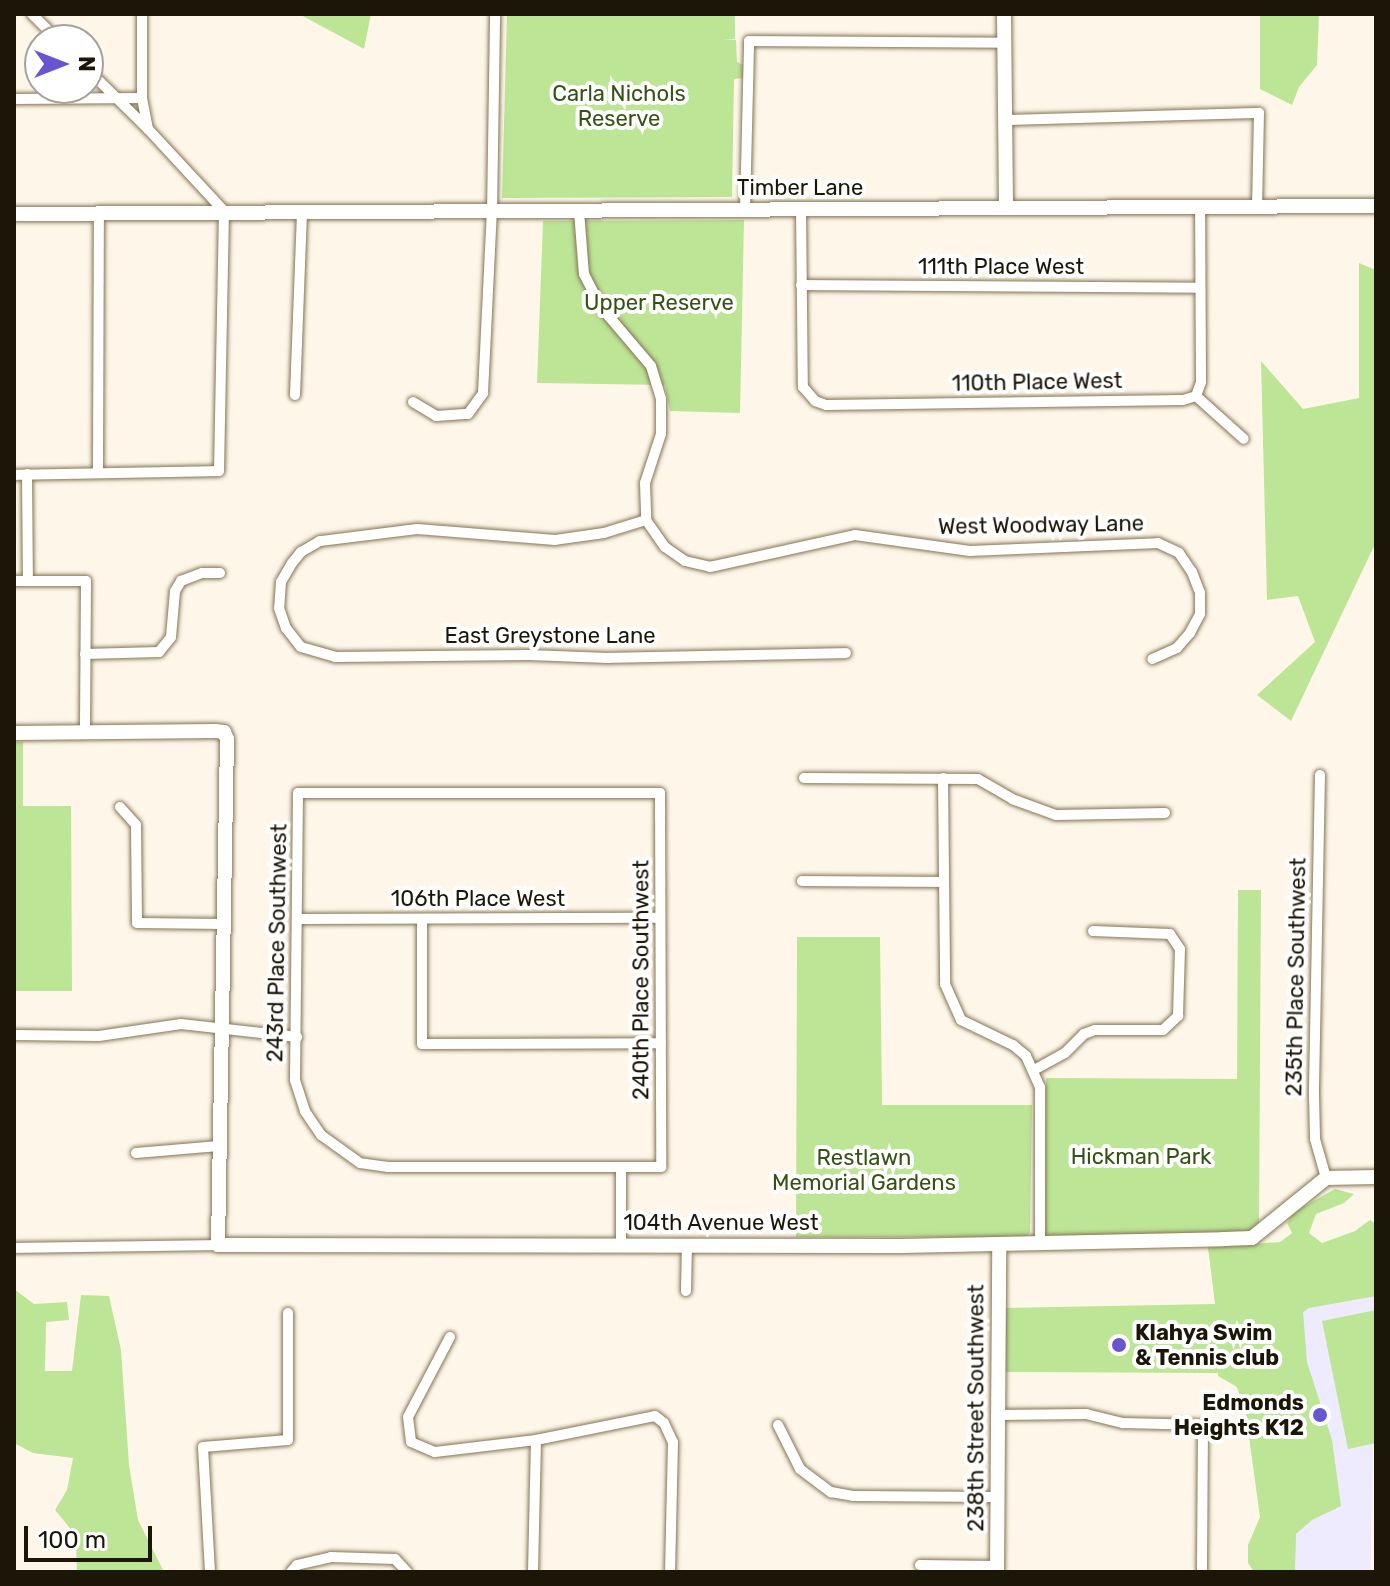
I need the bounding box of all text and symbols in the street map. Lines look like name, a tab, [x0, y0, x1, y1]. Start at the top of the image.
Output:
north arrow	[24, 24, 104, 104]
text: N	[73, 56, 100, 72]
park label: Carla Nichols Reserve	[552, 80, 686, 132]
street label: Timber Lane	[737, 175, 863, 201]
street label: 111th Place West	[918, 254, 1084, 280]
park label: Upper Reserve	[584, 290, 734, 316]
street label: 110th Place West	[951, 367, 1123, 397]
street label: West Woodway Lane	[937, 510, 1145, 540]
street label: East Greystone Lane	[444, 623, 656, 649]
street label: 243rd Place Southwest	[262, 824, 292, 1062]
street label: 235th Place Southwest	[1281, 857, 1311, 1097]
street label: 240th Place Southwest	[628, 860, 654, 1100]
street label: 106th Place West	[391, 886, 565, 912]
park label: Restlawn Memorial Gardens	[772, 1144, 956, 1196]
park label: Hickman Park	[1071, 1144, 1211, 1170]
street label: 104th Avenue West	[623, 1210, 819, 1236]
street label: 238th Street Southwest	[963, 1284, 989, 1532]
place label: Klahya Swim & Tennis club	[1135, 1319, 1280, 1370]
marker: Klahya Swim & Tennis club	[1110, 1336, 1128, 1354]
place label: Edmonds Heights K12	[1174, 1389, 1304, 1440]
marker: Edmonds Heights K12	[1311, 1406, 1329, 1424]
scale bar	[28, 1510, 156, 1560]
text: 100 m	[38, 1526, 106, 1554]

